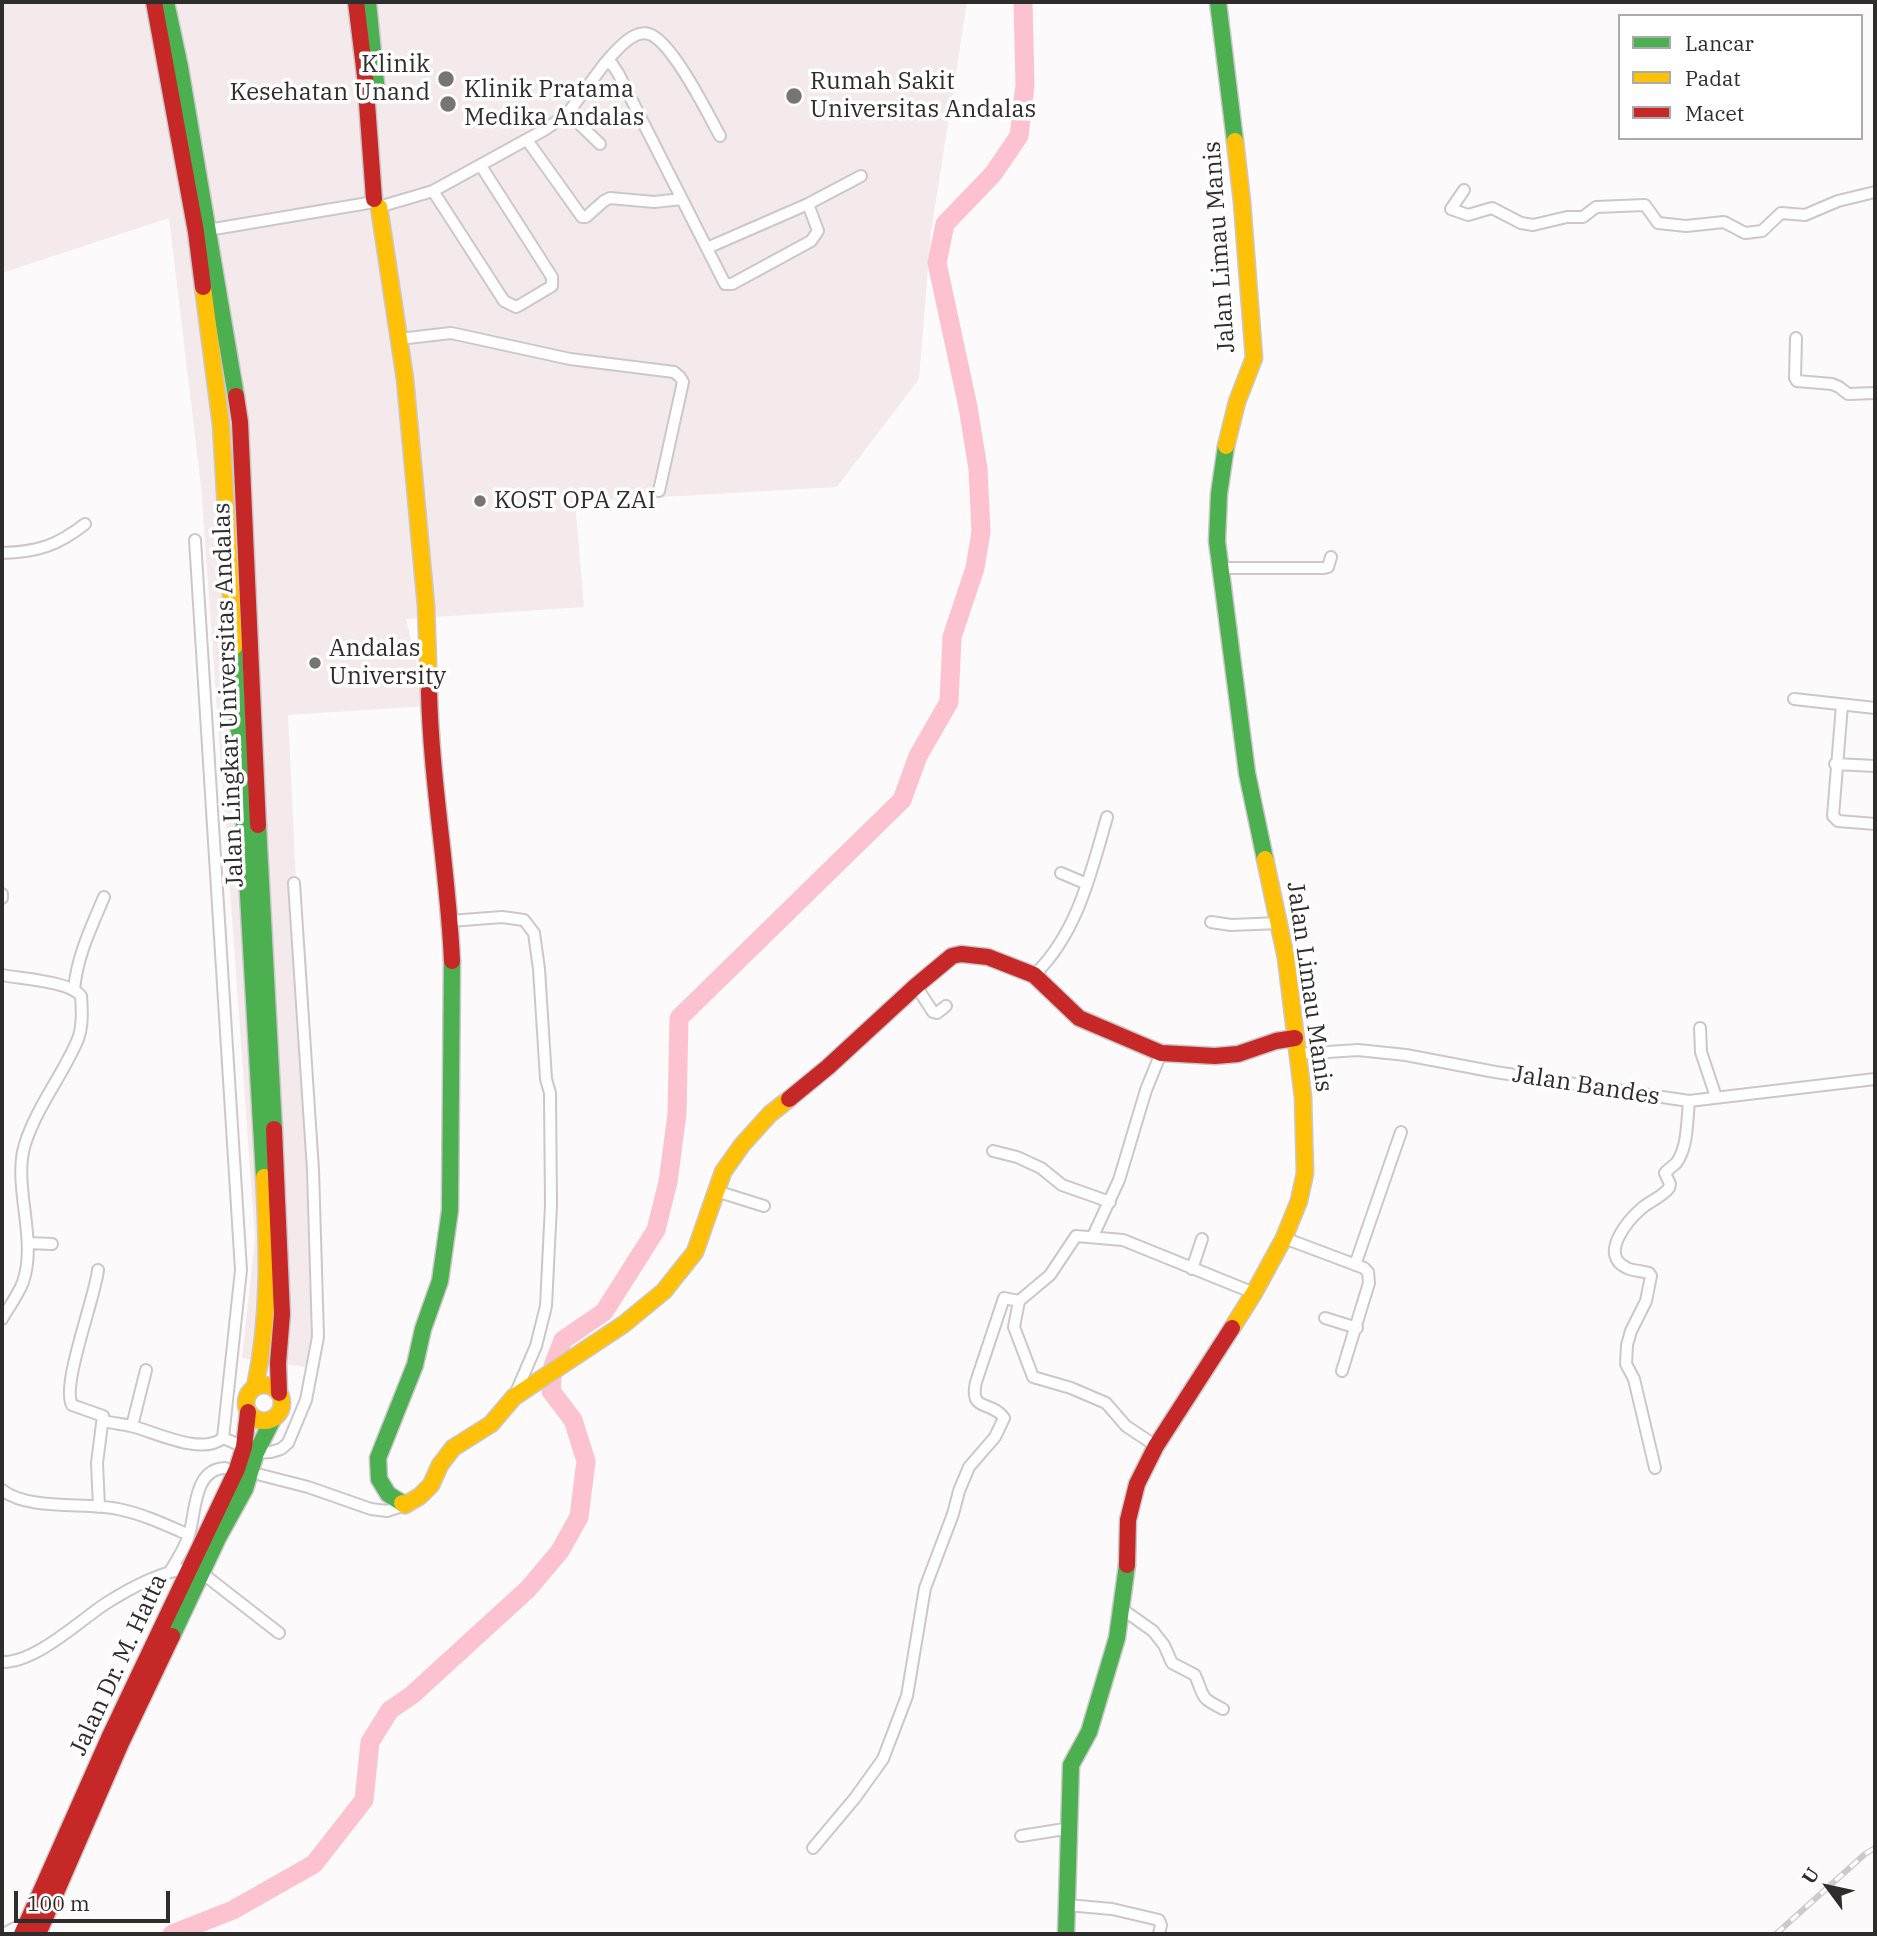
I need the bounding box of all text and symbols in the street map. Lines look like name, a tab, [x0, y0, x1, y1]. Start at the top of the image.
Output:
legend	[1618, 14, 1863, 140]
text: Lancar	[1685, 29, 1754, 57]
place label: Klinik Kesehatan Unand	[230, 51, 430, 107]
text: Padat	[1685, 64, 1741, 92]
place label: Rumah Sakit Universitas Andalas	[810, 68, 1036, 124]
marker: Klinik Kesehatan Unand	[436, 69, 456, 89]
place label: Klinik Pratama Medika Andalas	[464, 76, 644, 132]
marker: Rumah Sakit Universitas Andalas	[784, 86, 804, 106]
marker: Klinik Pratama Medika Andalas	[438, 94, 458, 114]
text: Macet	[1685, 99, 1744, 127]
street label: Jalan Limau Manis	[1198, 140, 1242, 354]
place label: KOST OPA ZAI	[494, 487, 656, 515]
marker: KOST OPA ZAI	[472, 493, 488, 509]
street label: Jalan Lingkar Universitas Andalas	[208, 502, 250, 888]
place label: Andalas University	[329, 635, 446, 691]
marker: Andalas University	[307, 655, 323, 671]
street label: Jalan Limau Manis	[1280, 880, 1338, 1094]
street label: Jalan Bandes	[1510, 1060, 1662, 1112]
street label: Jalan Dr. M. Hatta	[64, 1570, 174, 1760]
north arrow	[1793, 1852, 1863, 1922]
text: U	[1796, 1863, 1824, 1888]
scale bar	[18, 1876, 173, 1920]
text: 100 m	[27, 1889, 90, 1917]

